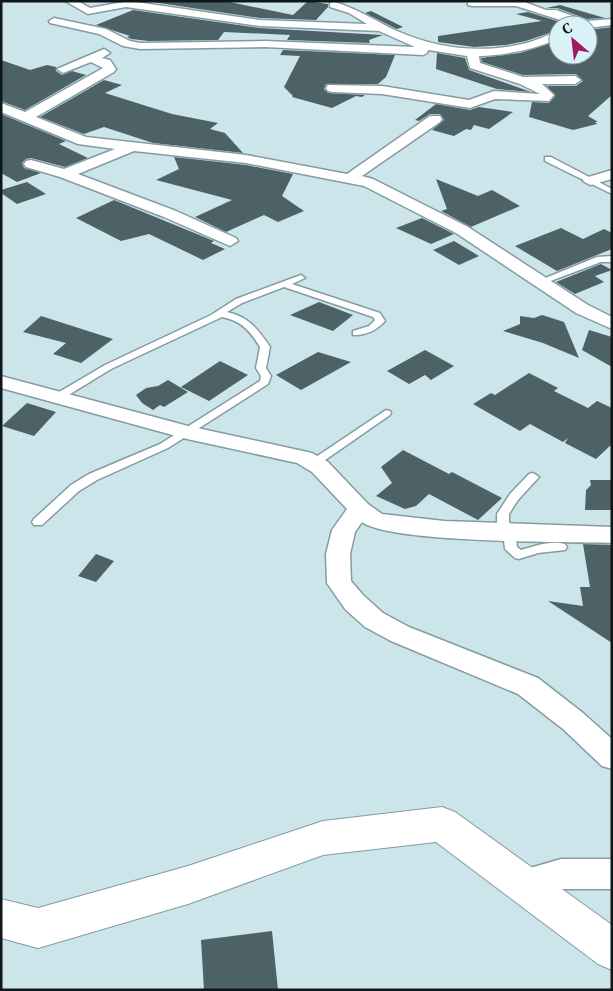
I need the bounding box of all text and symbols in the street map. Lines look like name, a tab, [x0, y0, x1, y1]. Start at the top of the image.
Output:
north arrow	[548, 15, 598, 65]
text: С	[558, 18, 575, 39]

